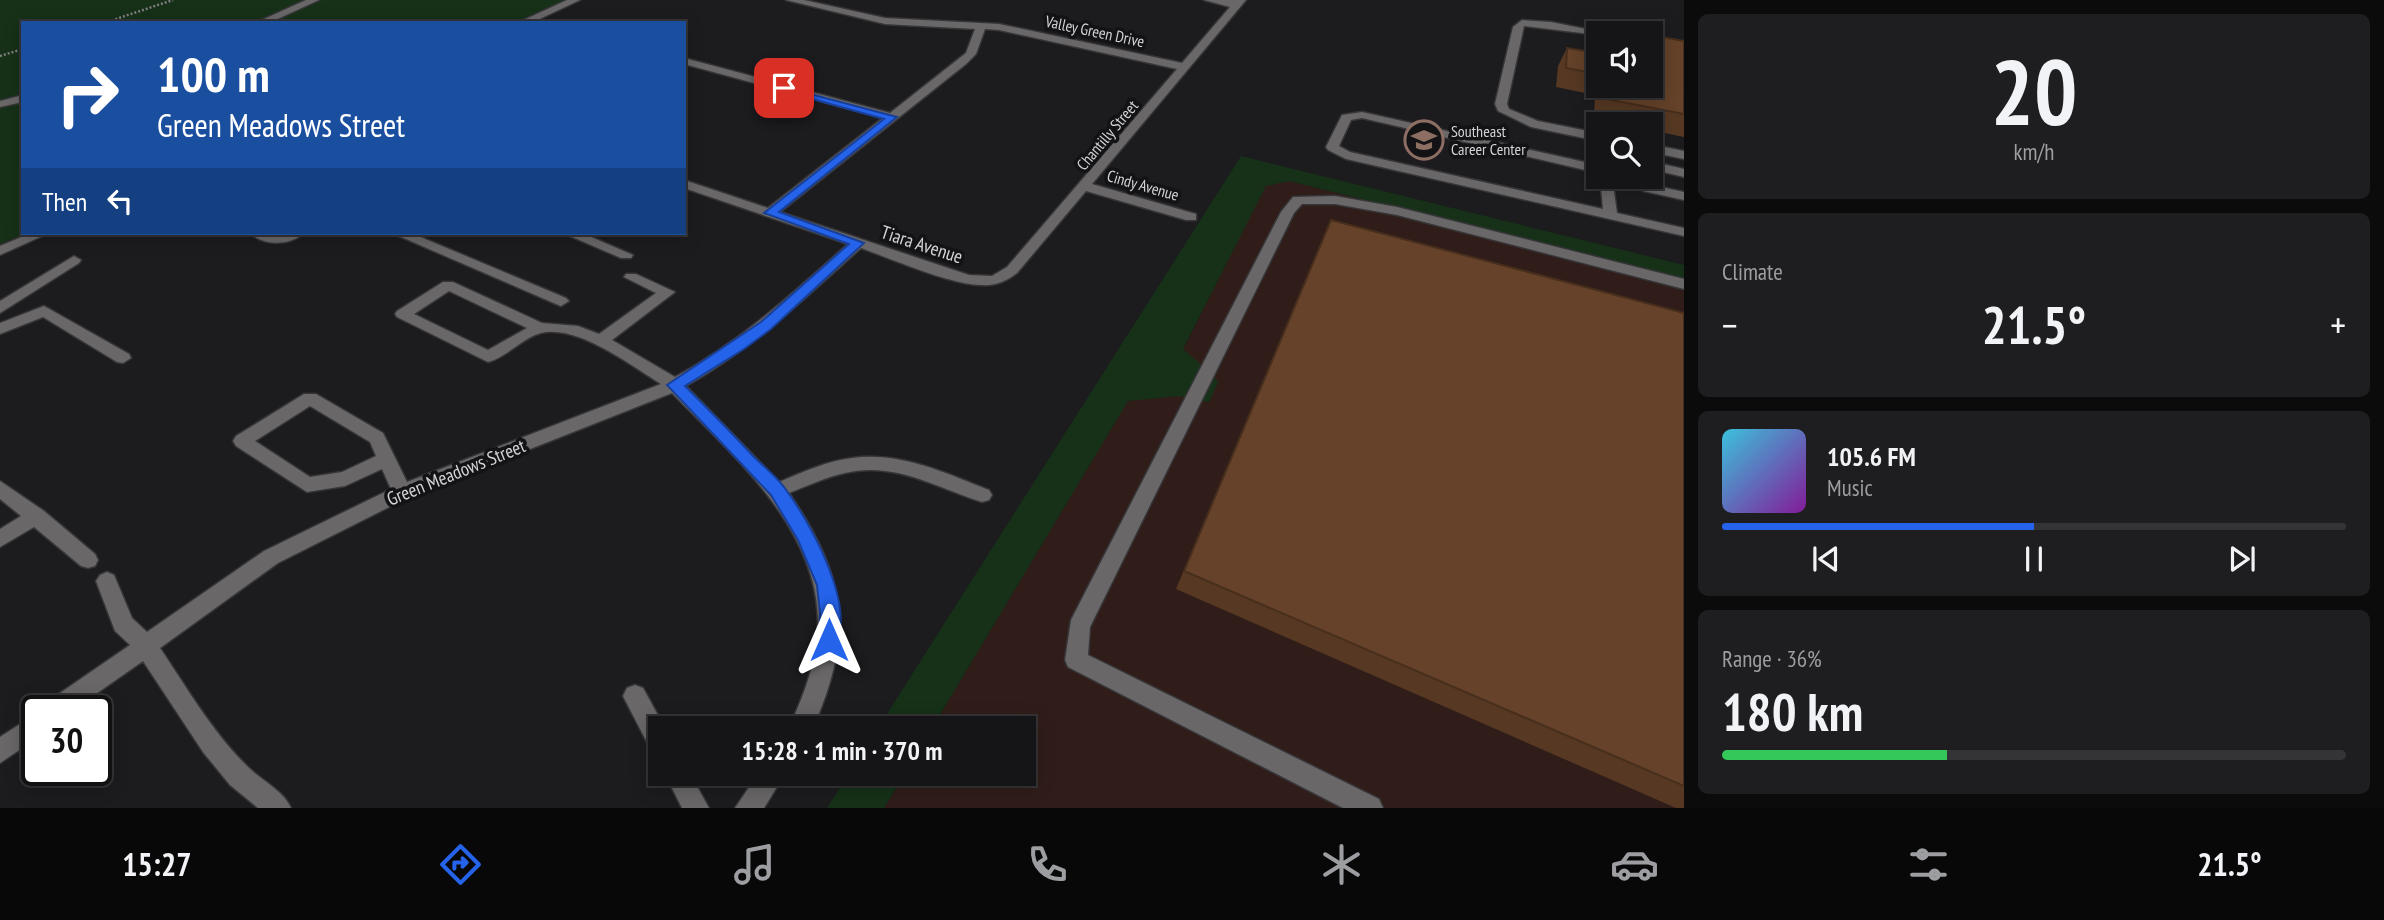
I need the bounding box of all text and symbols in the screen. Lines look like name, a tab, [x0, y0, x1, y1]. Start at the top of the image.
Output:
street label: Valley Green Drive	[1043, 11, 1146, 51]
map controls	[1586, 21, 1663, 189]
button: sound	[1586, 21, 1663, 98]
text: 20	[1991, 32, 2078, 150]
text: 100 m	[157, 42, 270, 106]
icon: right	[42, 49, 133, 140]
pin	[754, 58, 814, 118]
icon: arrive	[765, 69, 803, 107]
street label: Chantilly Street	[1072, 95, 1142, 174]
text: Green Meadows Street	[157, 104, 405, 146]
button: search	[1586, 112, 1663, 189]
school or university icon: Southeast Career Center	[1403, 119, 1445, 161]
place label: Southeast Career Center	[1451, 121, 1526, 159]
text: km/h	[2014, 137, 2054, 166]
street label: Cindy Avenue	[1105, 165, 1181, 205]
icon: left	[101, 182, 139, 220]
text: Then	[42, 185, 87, 218]
street label: Tiara Avenue	[878, 220, 966, 269]
text: Climate	[1722, 257, 1783, 286]
text: 21.5°	[1982, 291, 2086, 358]
text: −	[1722, 300, 1738, 349]
text: +	[2330, 300, 2346, 349]
street label: Green Meadows Street	[383, 433, 529, 511]
text: 105.6 FM	[1827, 440, 1916, 473]
text: Music	[1827, 473, 1873, 502]
icon: previous	[1807, 540, 1845, 578]
icon: pause	[2015, 540, 2053, 578]
icon: next	[2223, 540, 2261, 578]
position arrow	[792, 603, 866, 677]
text: Range · 36%	[1722, 644, 1822, 673]
text: 180 km	[1722, 678, 1863, 745]
speed limit sign: 30	[21, 695, 112, 786]
text: 15:28 · 1 min · 370 m	[742, 734, 942, 767]
icon: directions	[436, 840, 485, 889]
icon: music	[730, 840, 779, 889]
icon: phone	[1023, 840, 1072, 889]
icon: climate	[1317, 840, 1366, 889]
icon: car	[1610, 840, 1659, 889]
icon: filters	[1904, 840, 1953, 889]
text: 15:27	[122, 843, 191, 885]
text: 21.5°	[2197, 843, 2262, 885]

